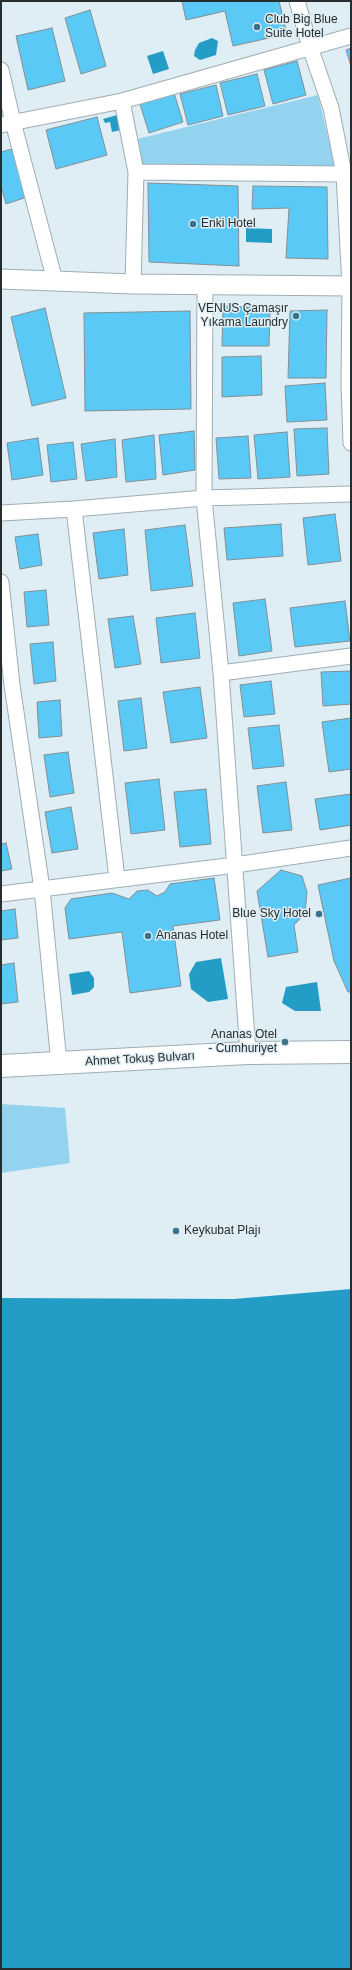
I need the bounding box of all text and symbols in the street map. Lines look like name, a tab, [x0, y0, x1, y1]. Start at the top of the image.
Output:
place label: Club Big Blue Suite Hotel	[265, 13, 338, 41]
marker: Club Big Blue Suite Hotel	[252, 22, 262, 32]
place label: Enki Hotel	[201, 217, 256, 231]
marker: Enki Hotel	[188, 219, 198, 229]
place label: VENUS Çamaşır Yıkama Laundry	[198, 302, 288, 330]
marker: VENUS Çamaşır Yıkama Laundry	[291, 311, 301, 321]
place label: Blue Sky Hotel	[232, 907, 311, 921]
marker: Blue Sky Hotel	[314, 909, 324, 919]
place label: Ananas Hotel	[156, 929, 228, 943]
marker: Ananas Hotel	[143, 931, 153, 941]
place label: Ananas Otel - Cumhuriyet	[208, 1028, 277, 1056]
marker: Ananas Otel - Cumhuriyet	[280, 1037, 290, 1047]
street label: Ahmet Tokuş Bulvarı	[85, 1049, 195, 1069]
place label: Keykubat Plajı	[184, 1224, 261, 1238]
marker: Keykubat Plajı	[171, 1226, 181, 1236]

